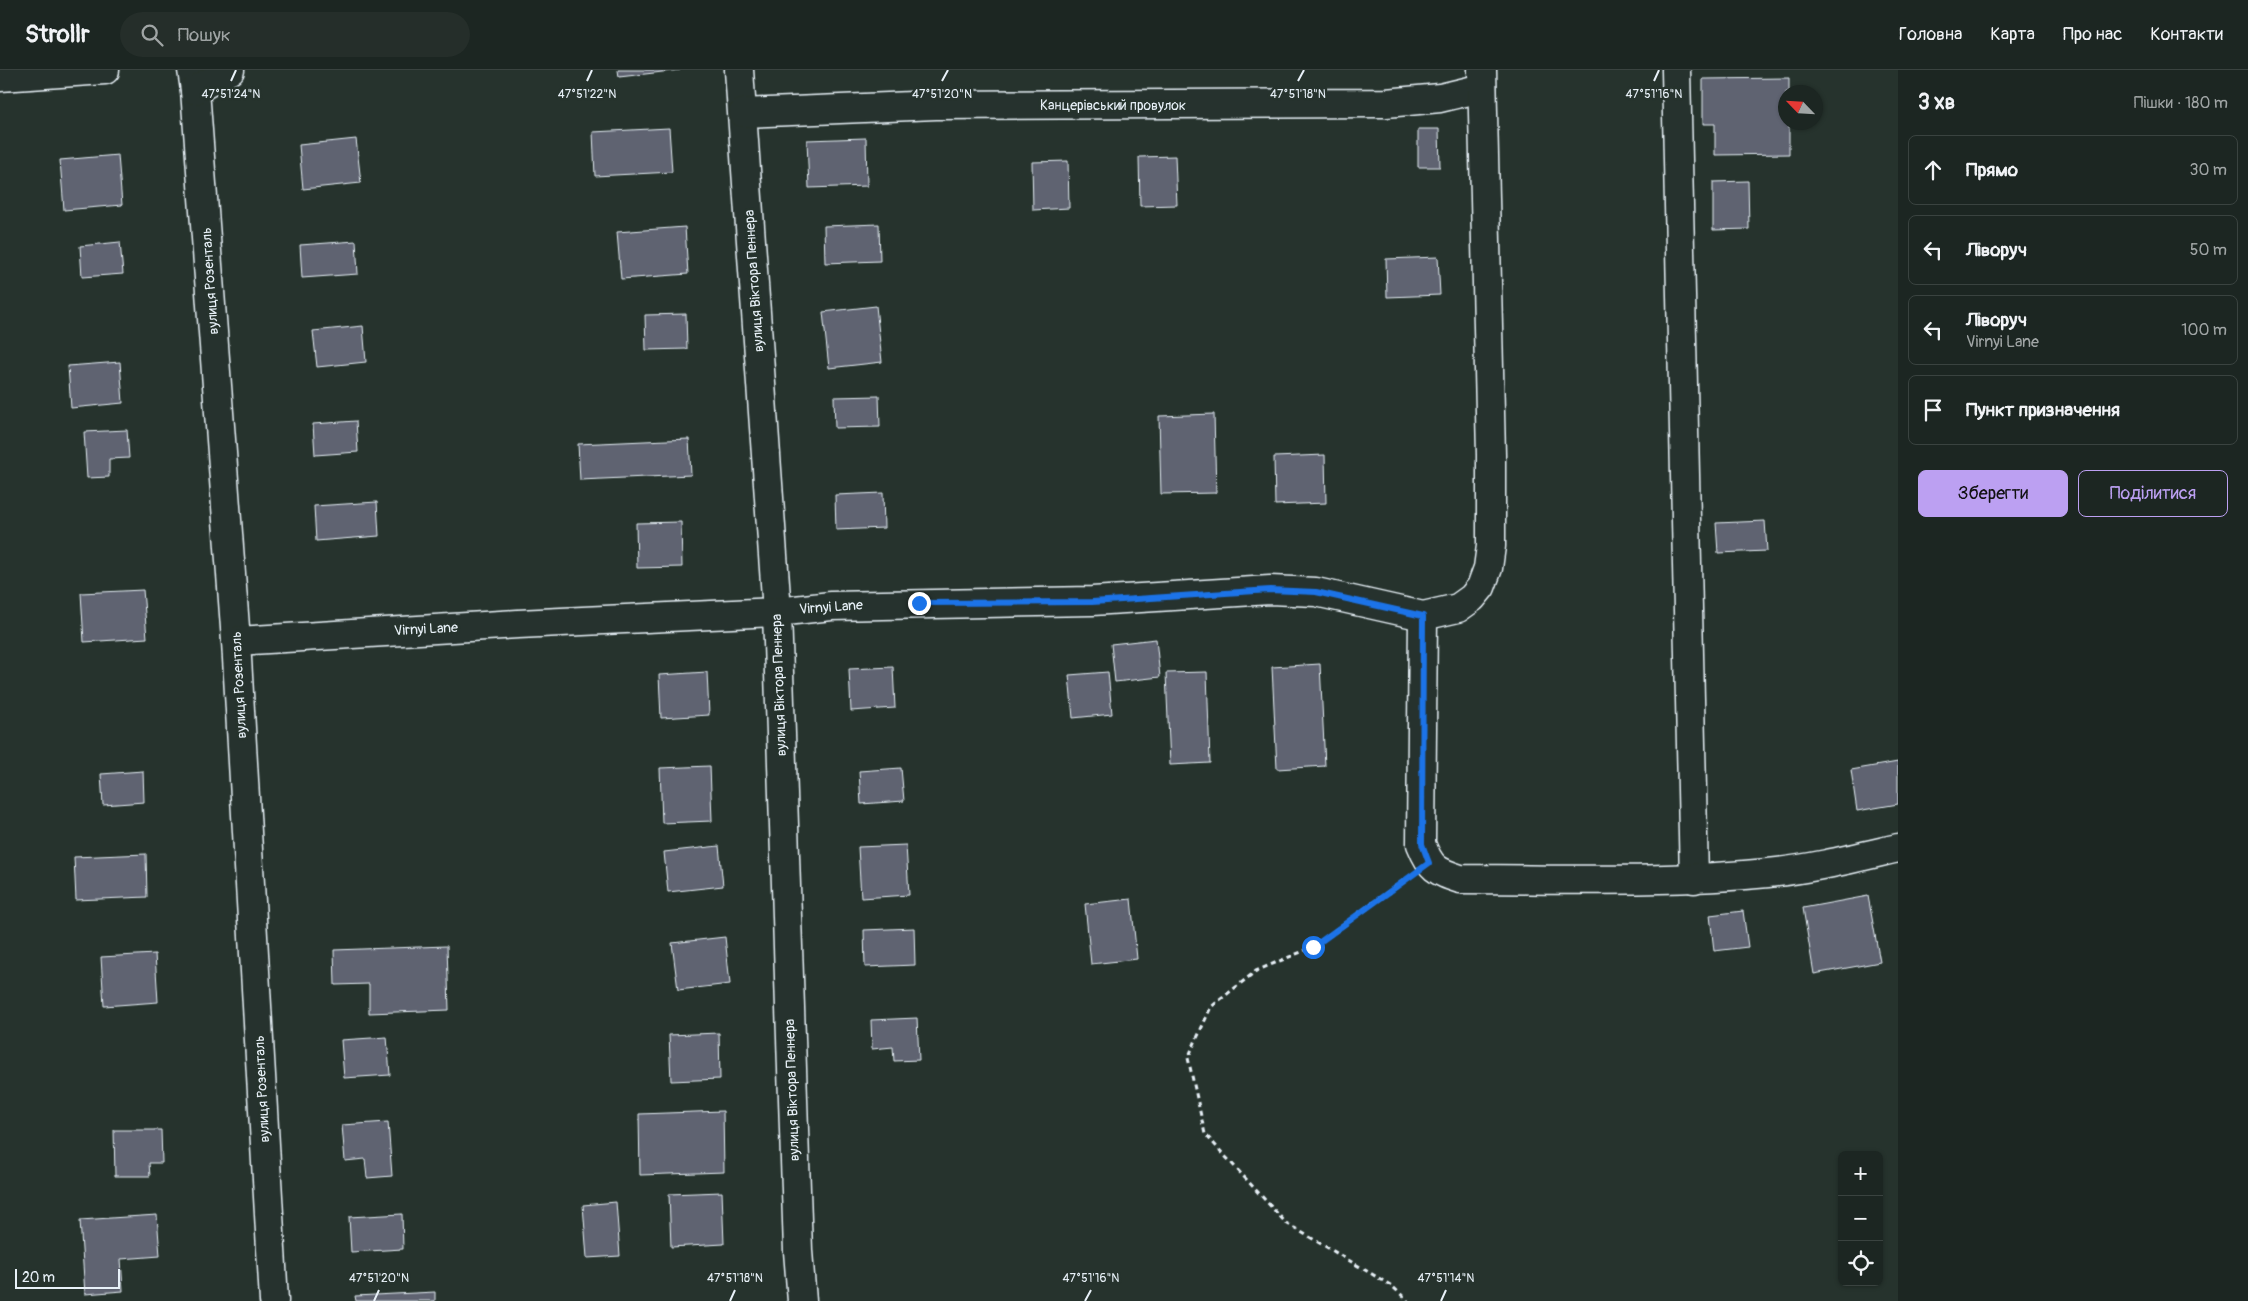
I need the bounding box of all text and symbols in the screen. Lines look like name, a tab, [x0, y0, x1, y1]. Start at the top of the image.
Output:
search box	[120, 12, 470, 57]
text: Strollr	[25, 20, 90, 49]
icon: search	[138, 21, 166, 49]
text: Пошук	[178, 23, 231, 47]
text: Головна	[1899, 23, 1962, 46]
text: Карта	[1990, 23, 2035, 46]
text: Про нас	[2063, 23, 2122, 46]
text: Контакти	[2150, 23, 2223, 46]
north arrow	[1778, 85, 1823, 130]
text: 47°51'24"N	[202, 87, 260, 102]
text: 47°51'22"N	[558, 87, 616, 102]
text: 47°51'20"N	[912, 87, 972, 102]
text: 47°51'18"N	[1270, 87, 1326, 102]
text: 47°51'16"N	[1626, 87, 1682, 102]
text: 3 хв	[1918, 89, 1955, 116]
text: Пішки · 180 m	[2134, 93, 2228, 113]
street label: Канцерівський провулок	[1040, 97, 1186, 114]
icon: ahead	[1919, 156, 1947, 184]
text: Прямо	[1966, 158, 2018, 182]
text: 30 m	[2189, 160, 2227, 180]
street label: вулиця Віктора Пеннера	[741, 209, 767, 353]
street label: вулиця Розенталь	[198, 227, 222, 335]
icon: left	[1919, 236, 1947, 264]
text: Ліворуч	[1966, 238, 2027, 262]
text: 50 m	[2190, 240, 2227, 260]
text: Ліворуч	[1966, 308, 2027, 332]
icon: left	[1919, 316, 1947, 344]
text: 100 m	[2181, 320, 2227, 340]
text: Virnyi Lane	[1966, 332, 2039, 352]
icon: arrive	[1919, 396, 1947, 424]
text: Пункт призначення	[1966, 398, 2120, 422]
button: Зберегти	[1918, 470, 2068, 517]
button: Поділитися	[2078, 470, 2228, 517]
route end	[908, 592, 931, 615]
street label: Virnyi Lane	[799, 596, 864, 618]
street label: вулиця Віктора Пеннера	[768, 614, 790, 756]
street label: Virnyi Lane	[394, 619, 458, 639]
street label: вулиця Розенталь	[228, 631, 250, 739]
route start	[1302, 936, 1325, 959]
street label: вулиця Віктора Пеннера	[781, 1019, 803, 1161]
street label: вулиця Розенталь	[251, 1035, 273, 1143]
map controls	[1838, 1151, 1883, 1286]
button: +	[1838, 1151, 1883, 1196]
button: −	[1838, 1196, 1883, 1241]
button: locate	[1838, 1241, 1883, 1286]
scale bar	[15, 1266, 120, 1289]
text: 20 m	[22, 1269, 55, 1286]
text: 47°51'20"N	[349, 1271, 409, 1286]
text: 47°51'18"N	[707, 1271, 763, 1286]
text: 47°51'16"N	[1063, 1271, 1119, 1286]
text: 47°51'14"N	[1418, 1271, 1474, 1286]

